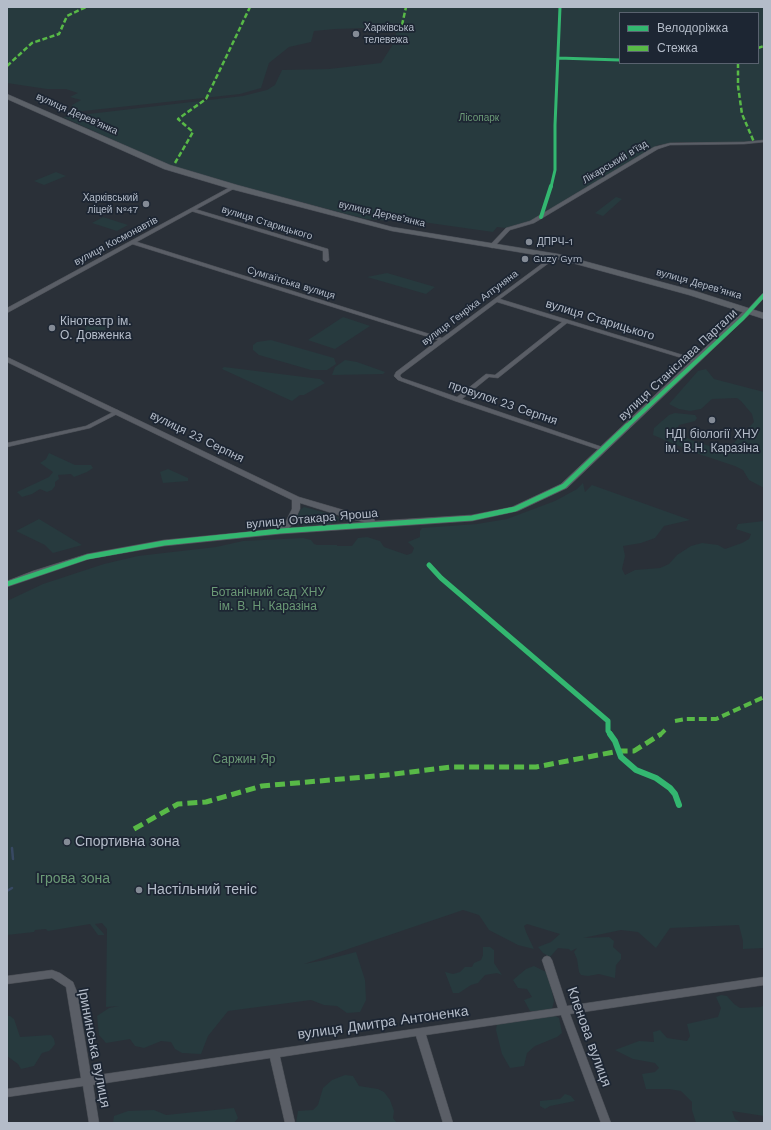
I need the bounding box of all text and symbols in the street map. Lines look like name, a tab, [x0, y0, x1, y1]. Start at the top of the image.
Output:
legend	[619, 12, 759, 64]
text: Велодоріжка	[657, 21, 728, 35]
place label: Харківська телевежа	[364, 22, 414, 46]
marker: Харківська телевежа	[351, 29, 361, 39]
text: Стежка	[657, 41, 698, 55]
street label: вулиця Дерев’янка	[34, 91, 120, 137]
park label: Лісопарк	[459, 112, 499, 124]
street label: Лікарський в'їзд	[580, 138, 650, 186]
place label: Харківський ліцей №47	[83, 192, 138, 216]
street label: вулиця Дерев’янка	[338, 198, 426, 230]
marker: Харківський ліцей №47	[141, 199, 151, 209]
street label: вулиця Старицького	[220, 203, 314, 243]
street label: вулиця Космонавтів	[72, 214, 160, 268]
place label: ДПРЧ-1	[537, 236, 573, 248]
marker: ДПРЧ-1	[524, 237, 534, 247]
place label: Guzy Gym	[533, 253, 582, 265]
marker: Guzy Gym	[520, 254, 530, 264]
street label: Сумгаїтська вулиця	[246, 264, 336, 302]
street label: вулиця Дерев’янка	[655, 266, 743, 302]
street label: вулиця Генріха Алтуняна	[419, 268, 521, 348]
street label: вулиця Старицького	[544, 297, 656, 343]
street label: вулиця Станіслава Партали	[616, 306, 740, 424]
place label: Кінотеатр ім. О. Довженка	[60, 314, 132, 342]
marker: Кінотеатр ім. О. Довженка	[47, 323, 57, 333]
street label: провулок 23 Серпня	[446, 378, 560, 428]
street label: вулиця 23 Серпня	[148, 408, 246, 466]
marker: НДІ біології ХНУ ім. В.Н. Каразіна	[707, 415, 717, 425]
place label: НДІ біології ХНУ ім. В.Н. Каразіна	[665, 427, 759, 455]
street label: вулиця Отакара Яроша	[245, 506, 379, 532]
park label: Ботанічний сад ХНУ ім. В. Н. Каразіна	[211, 585, 325, 613]
park label: Саржин Яр	[213, 752, 275, 766]
place label: Спортивна зона	[75, 834, 179, 850]
marker: Спортивна зона	[62, 837, 72, 847]
park label: Ігрова зона	[36, 871, 110, 887]
place label: Настільний теніс	[147, 882, 257, 898]
marker: Настільний теніс	[134, 885, 144, 895]
street label: Кленова вулиця	[563, 985, 615, 1089]
street label: Ірининська вулиця	[74, 987, 114, 1109]
street label: вулиця Дмитра Антоненка	[296, 1003, 470, 1043]

